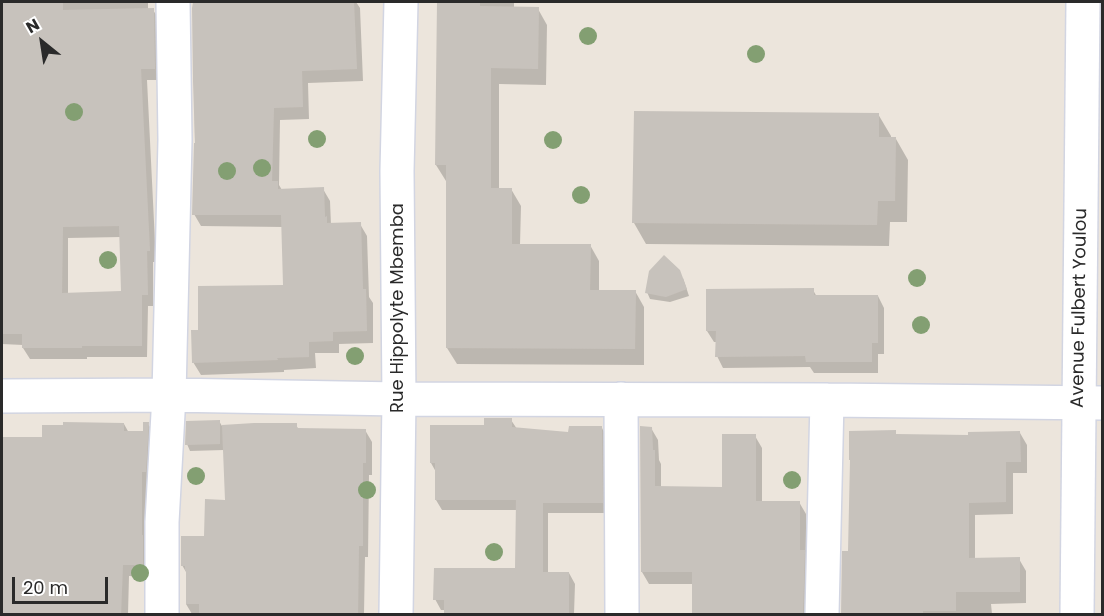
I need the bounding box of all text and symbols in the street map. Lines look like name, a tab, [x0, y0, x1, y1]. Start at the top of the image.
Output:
north arrow	[12, 12, 72, 72]
text: N	[22, 13, 44, 39]
street label: Rue Hippolyte Mbemba	[387, 203, 409, 413]
street label: Avenue Fulbert Youlou	[1067, 208, 1093, 408]
scale bar	[15, 565, 111, 603]
text: 20 m	[23, 575, 68, 600]

